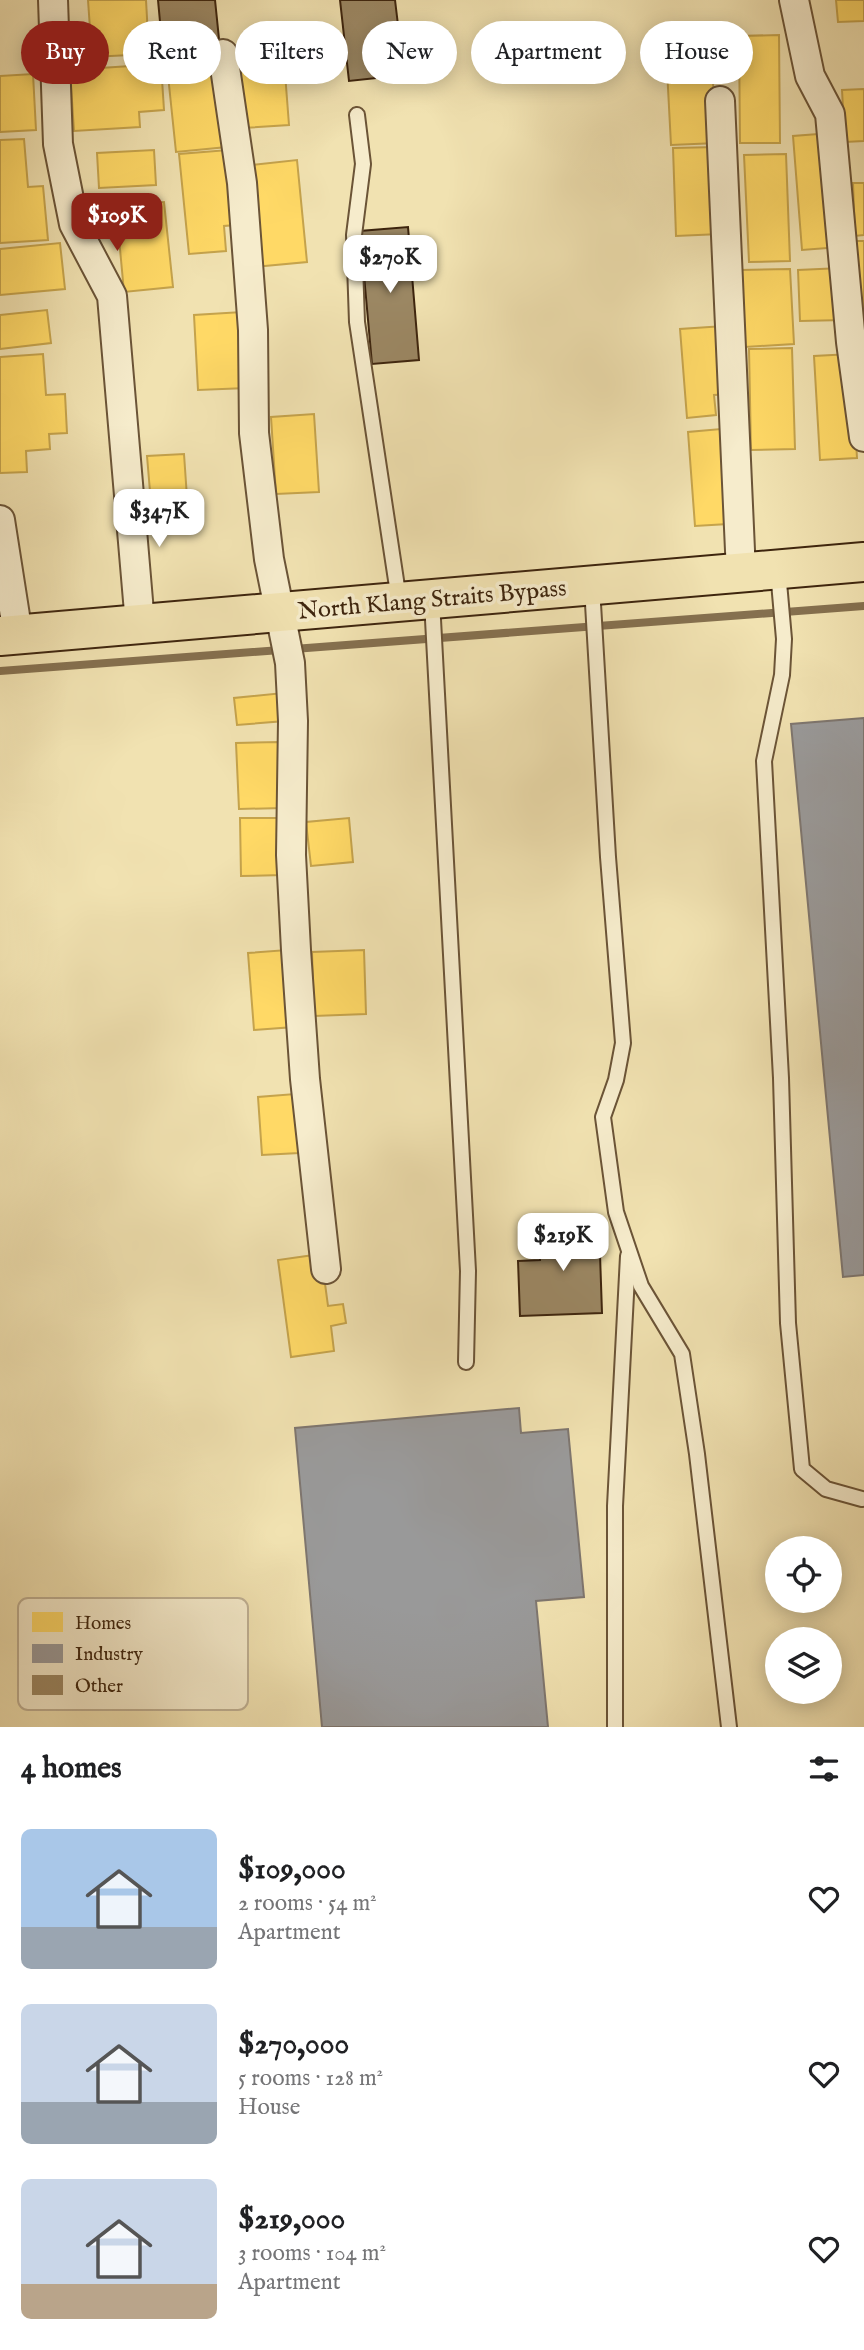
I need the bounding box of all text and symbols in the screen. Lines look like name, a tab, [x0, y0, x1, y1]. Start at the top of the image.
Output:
chip: Buy	[21, 21, 109, 84]
chip: Rent	[123, 21, 221, 84]
chip: Filters	[235, 21, 348, 84]
chip: New	[362, 21, 457, 84]
chip: Apartment	[471, 21, 626, 84]
chip: House	[640, 21, 753, 84]
pin: $109K	[68, 194, 166, 253]
text: $109K	[87, 201, 147, 230]
pin: $270K	[341, 236, 439, 295]
text: $270K	[359, 243, 421, 272]
pin: $347K	[110, 490, 208, 549]
text: $347K	[129, 497, 189, 526]
street label: North Klang Straits Bypass	[297, 573, 568, 628]
pin: $219K	[514, 1214, 612, 1273]
text: $219K	[534, 1221, 592, 1250]
map controls	[765, 1536, 842, 1704]
button: locate	[765, 1536, 842, 1613]
legend	[18, 1598, 248, 1710]
text: Homes	[75, 1612, 131, 1636]
button: layers	[765, 1627, 842, 1704]
text: Industry	[75, 1643, 143, 1667]
text: Other	[75, 1675, 123, 1699]
text: 4 homes	[21, 1750, 122, 1788]
icon: filters	[805, 1750, 843, 1788]
text: $109,000	[238, 1851, 346, 1889]
icon: home	[77, 1857, 161, 1941]
icon: heart	[805, 1880, 843, 1918]
text: 2 rooms · 54 m²	[238, 1889, 377, 1918]
text: Apartment	[238, 1918, 341, 1947]
text: $270,000	[238, 2026, 349, 2064]
icon: home	[77, 2032, 161, 2116]
icon: heart	[805, 2055, 843, 2093]
text: 5 rooms · 128 m²	[238, 2064, 383, 2093]
text: House	[238, 2093, 300, 2122]
text: $219,000	[238, 2201, 345, 2239]
icon: home	[77, 2207, 161, 2291]
icon: heart	[805, 2230, 843, 2268]
text: 3 rooms · 104 m²	[238, 2239, 386, 2268]
text: Apartment	[238, 2268, 341, 2297]

